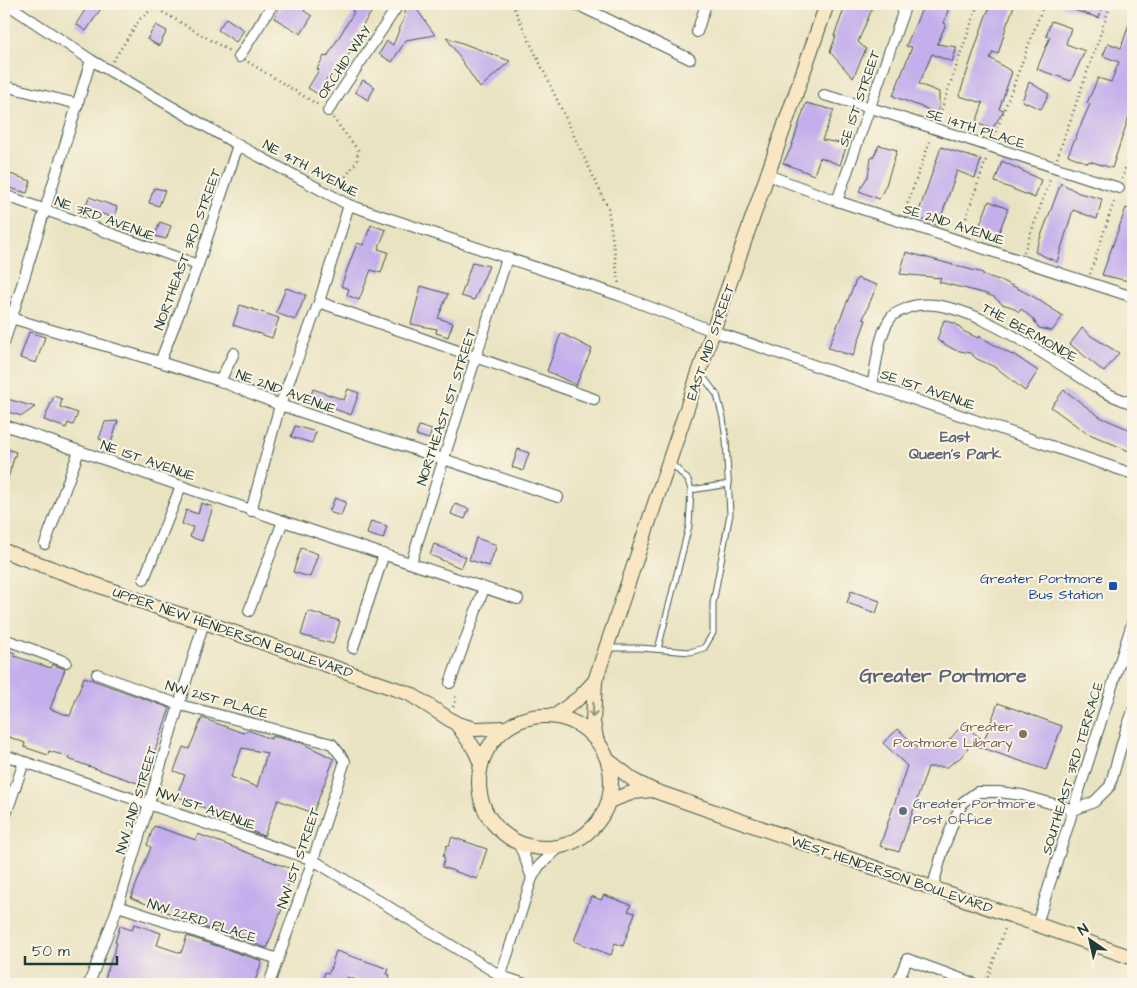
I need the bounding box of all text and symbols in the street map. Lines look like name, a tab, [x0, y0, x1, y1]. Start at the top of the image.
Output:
street label: ORCHID WAY	[313, 22, 377, 103]
street label: SE 1ST STREET	[834, 47, 886, 149]
street label: SE 14TH PLACE	[924, 104, 1028, 155]
street label: NE 4TH AVENUE	[259, 135, 363, 203]
street label: NORTHEAST 3RD STREET	[149, 165, 227, 333]
street label: NE 3RD AVENUE	[52, 192, 158, 247]
street label: SE 2ND AVENUE	[901, 199, 1008, 251]
street label: EAST MID STREET	[682, 281, 740, 403]
street label: THE BERMONDE	[978, 298, 1082, 368]
street label: NORTHEAST 1ST STREET	[412, 326, 482, 488]
street label: SE 1ST AVENUE	[878, 364, 978, 416]
street label: NE 2ND AVENUE	[233, 365, 339, 420]
district label: East Queen's Park	[909, 427, 1002, 465]
street label: NE 1ST AVENUE	[98, 435, 198, 487]
place label: Greater Portmore Bus Station	[980, 569, 1103, 605]
marker: Greater Portmore Bus Station	[1107, 580, 1119, 592]
street label: UPPER NEW HENDERSON BOULEVARD	[110, 582, 356, 684]
district label: Greater Portmore	[860, 663, 1027, 690]
street label: NW 21ST PLACE	[163, 676, 271, 724]
street label: SOUTHEAST 3RD TERRACE	[1037, 679, 1109, 857]
one-way arrow	[588, 701, 598, 717]
place label: Greater Portmore Library	[893, 717, 1013, 753]
marker: Greater Portmore Library	[1017, 728, 1029, 740]
street label: NW 2ND STREET	[111, 744, 163, 857]
street label: NW 1ST AVENUE	[153, 783, 259, 836]
place label: Greater Portmore Post Office	[913, 794, 1036, 830]
street label: NW 1ST STREET	[272, 805, 326, 912]
marker: Greater Portmore Post Office	[897, 805, 909, 817]
street label: WEST HENDERSON BOULEVARD	[788, 831, 995, 919]
street label: NW 22RD PLACE	[144, 894, 260, 948]
north arrow	[1064, 916, 1114, 966]
text: N	[1074, 919, 1093, 941]
scale bar	[25, 933, 118, 965]
text: 50 m	[32, 941, 70, 962]

